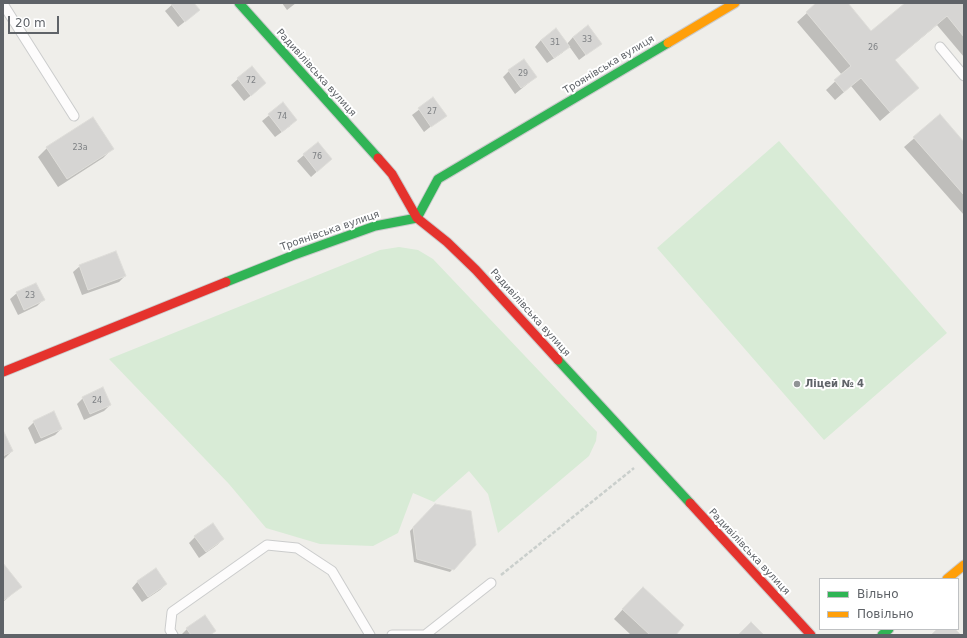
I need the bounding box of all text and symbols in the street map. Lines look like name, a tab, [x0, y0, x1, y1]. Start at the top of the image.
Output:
scale bar	[10, 8, 61, 34]
text: 20 m	[15, 16, 46, 30]
street label: Радивілівська вулиця	[274, 27, 358, 119]
street label: Троянівська вулиця	[561, 33, 657, 97]
house number: 33	[582, 35, 592, 45]
house number: 31	[550, 38, 560, 48]
house number: 26	[868, 43, 878, 53]
house number: 29	[518, 69, 528, 79]
house number: 72	[246, 76, 256, 86]
house number: 27	[427, 107, 437, 117]
house number: 74	[277, 112, 287, 122]
house number: 23а	[72, 143, 88, 153]
house number: 76	[312, 152, 322, 162]
street label: Троянівська вулиця	[279, 208, 381, 254]
street label: Радивілівська вулиця	[488, 267, 572, 359]
house number: 23	[25, 291, 35, 301]
place label: Ліцей № 4	[805, 378, 864, 390]
marker: Ліцей № 4	[792, 379, 802, 389]
house number: 24	[92, 396, 102, 406]
street label: Радивілівська вулиця	[706, 506, 792, 598]
legend	[819, 578, 959, 630]
text: Вільно	[857, 587, 899, 601]
text: Повільно	[857, 607, 914, 621]

